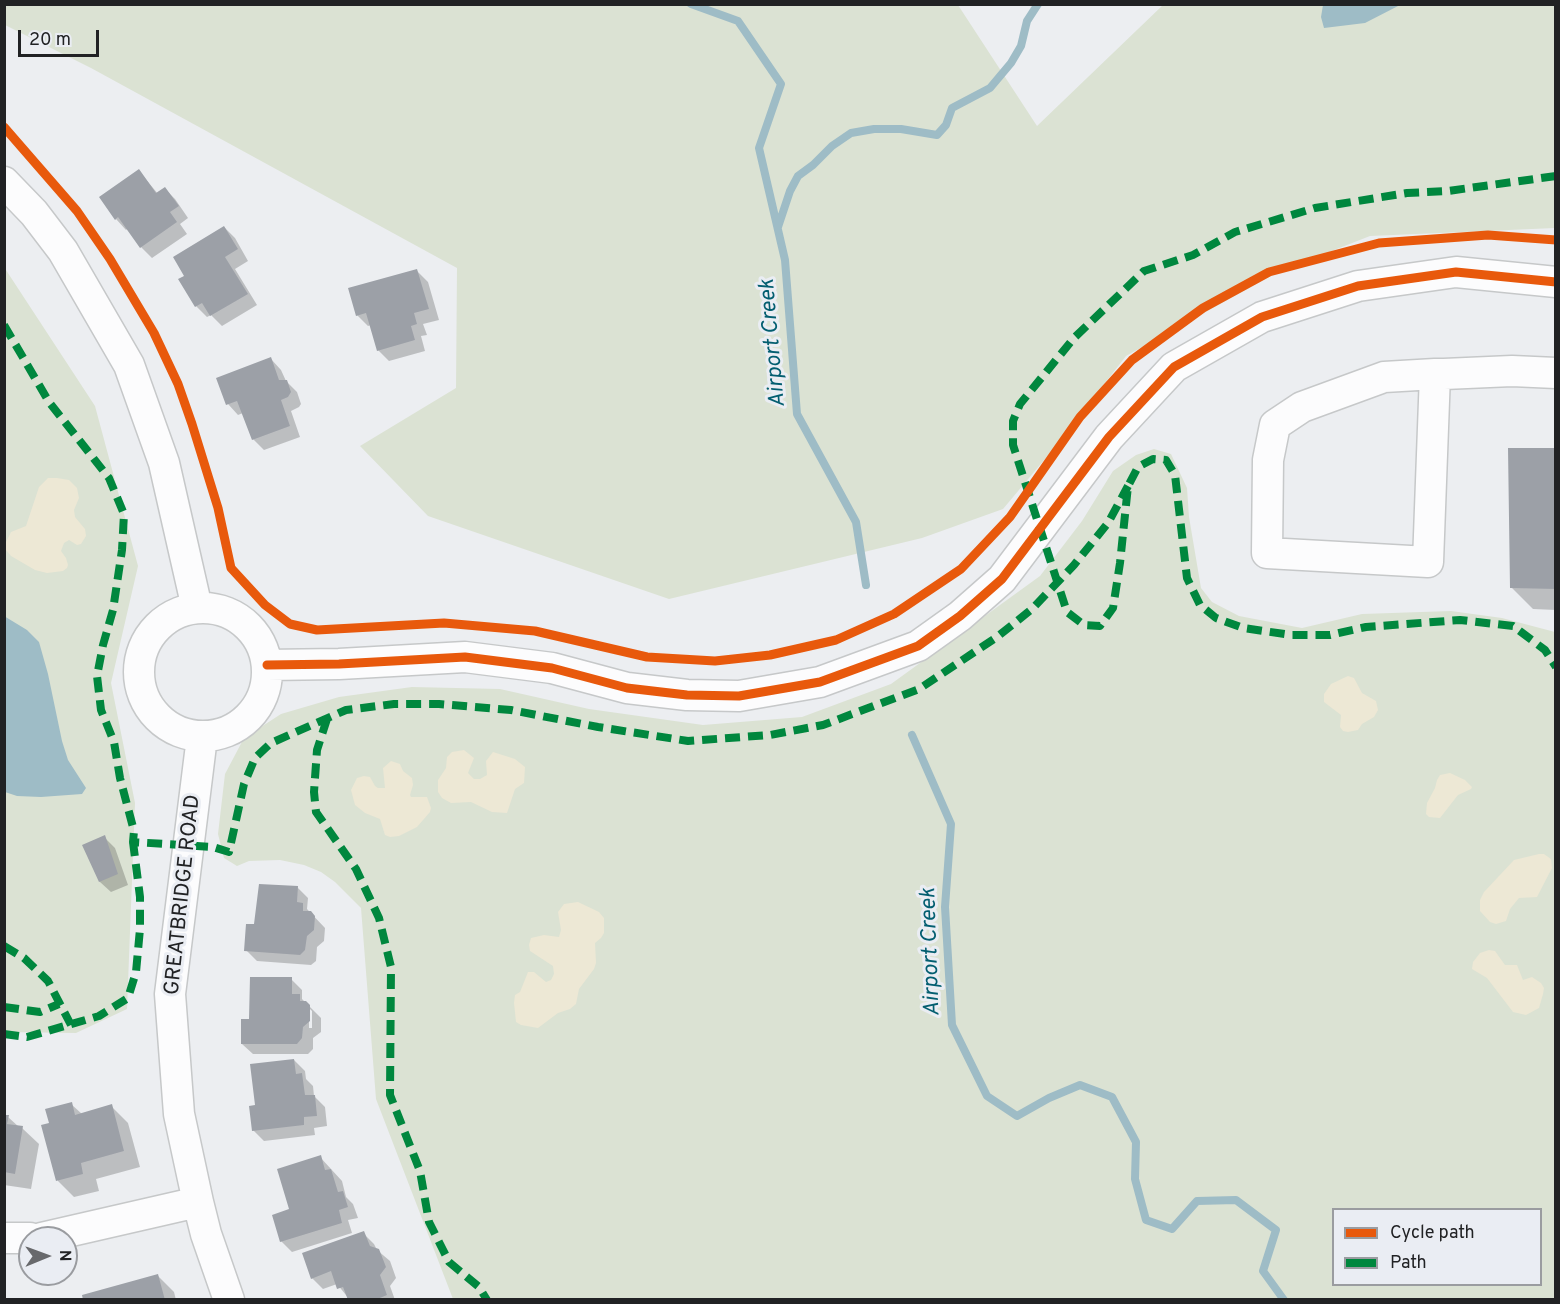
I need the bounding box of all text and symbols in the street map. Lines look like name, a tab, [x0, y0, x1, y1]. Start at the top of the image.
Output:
scale bar	[21, 18, 102, 56]
text: 20 m	[29, 29, 71, 52]
water label: Airport Creek	[755, 278, 793, 408]
street label: GREATBRIDGE ROAD	[161, 794, 207, 996]
water label: Airport Creek	[917, 887, 947, 1017]
legend	[1332, 1208, 1542, 1286]
text: Cycle path	[1390, 1222, 1475, 1245]
north arrow	[18, 1226, 78, 1286]
text: N	[54, 1250, 74, 1262]
text: Path	[1390, 1252, 1427, 1275]

